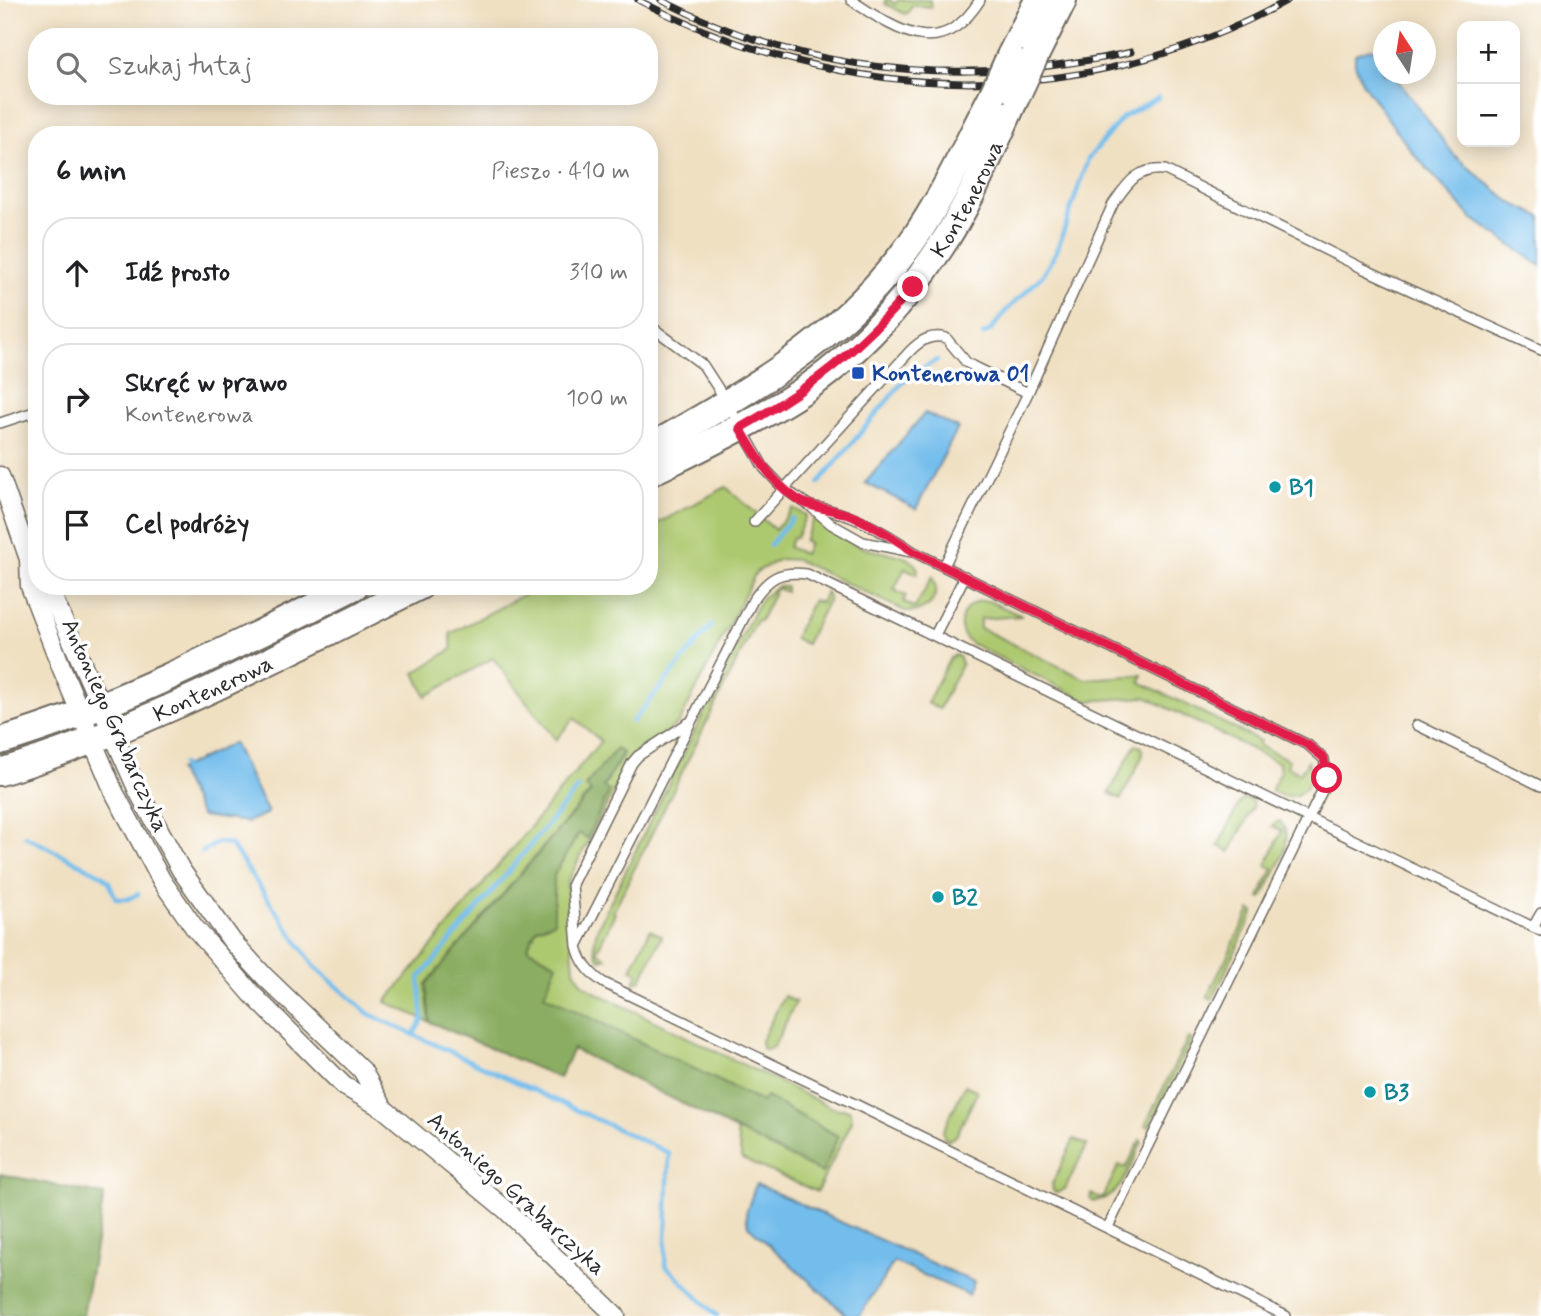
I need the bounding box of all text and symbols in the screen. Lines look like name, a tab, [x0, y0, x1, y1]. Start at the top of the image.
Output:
north arrow	[1373, 21, 1436, 84]
map controls	[1457, 21, 1520, 147]
button: +	[1457, 21, 1520, 84]
search box	[28, 28, 658, 105]
icon: search	[52, 48, 90, 86]
text: Szukaj tutaj	[108, 50, 252, 84]
button: −	[1457, 84, 1520, 147]
street label: Kontenerowa	[925, 136, 1012, 264]
text: 6 min	[56, 152, 127, 191]
text: Pieszo · 410 m	[491, 157, 630, 187]
icon: ahead	[58, 254, 96, 292]
text: Idź prosto	[125, 256, 230, 290]
text: 310 m	[569, 258, 628, 288]
route end	[897, 271, 928, 302]
place label: Kontenerowa 01	[872, 360, 1029, 390]
marker: Kontenerowa 01	[850, 365, 866, 381]
text: Skręć w prawo	[125, 367, 287, 401]
icon: right	[58, 380, 96, 418]
text: 100 m	[566, 384, 628, 414]
text: Kontenerowa	[125, 401, 254, 431]
place label: B1	[1289, 474, 1314, 504]
marker: B1	[1267, 479, 1283, 495]
icon: arrive	[58, 506, 96, 544]
text: Cel podróży	[125, 508, 249, 542]
street label: Antoniego Grabarczyka	[54, 614, 175, 837]
street label: Kontenerowa	[149, 649, 278, 730]
route start	[1311, 762, 1342, 793]
place label: B2	[952, 884, 979, 914]
marker: B2	[930, 889, 946, 905]
place label: B3	[1384, 1079, 1410, 1109]
marker: B3	[1362, 1084, 1378, 1100]
street label: Antoniego Grabarczyka	[420, 1106, 611, 1283]

